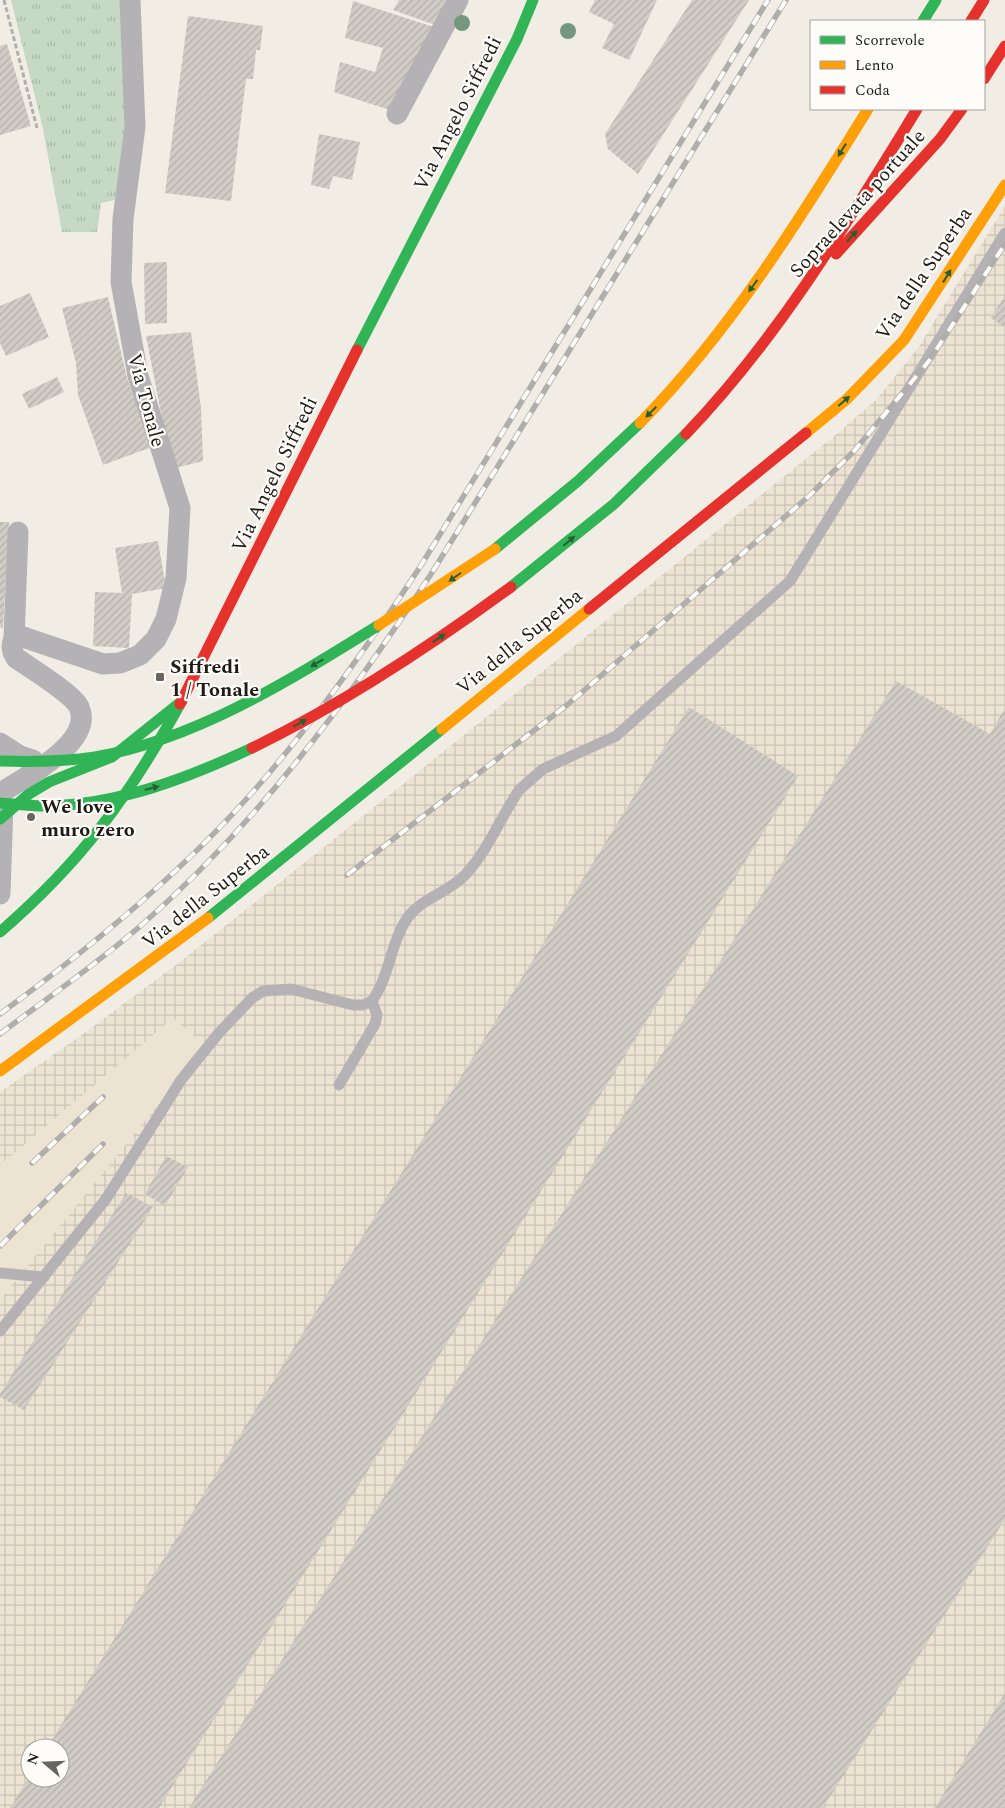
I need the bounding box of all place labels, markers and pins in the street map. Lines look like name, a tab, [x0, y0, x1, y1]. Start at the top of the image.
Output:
place label: Siffredi 1 / Tonale	[170, 652, 259, 705]
marker: Siffredi 1 / Tonale	[154, 671, 166, 683]
place label: We love muro zero	[41, 792, 135, 845]
marker: We love muro zero	[25, 811, 37, 823]

